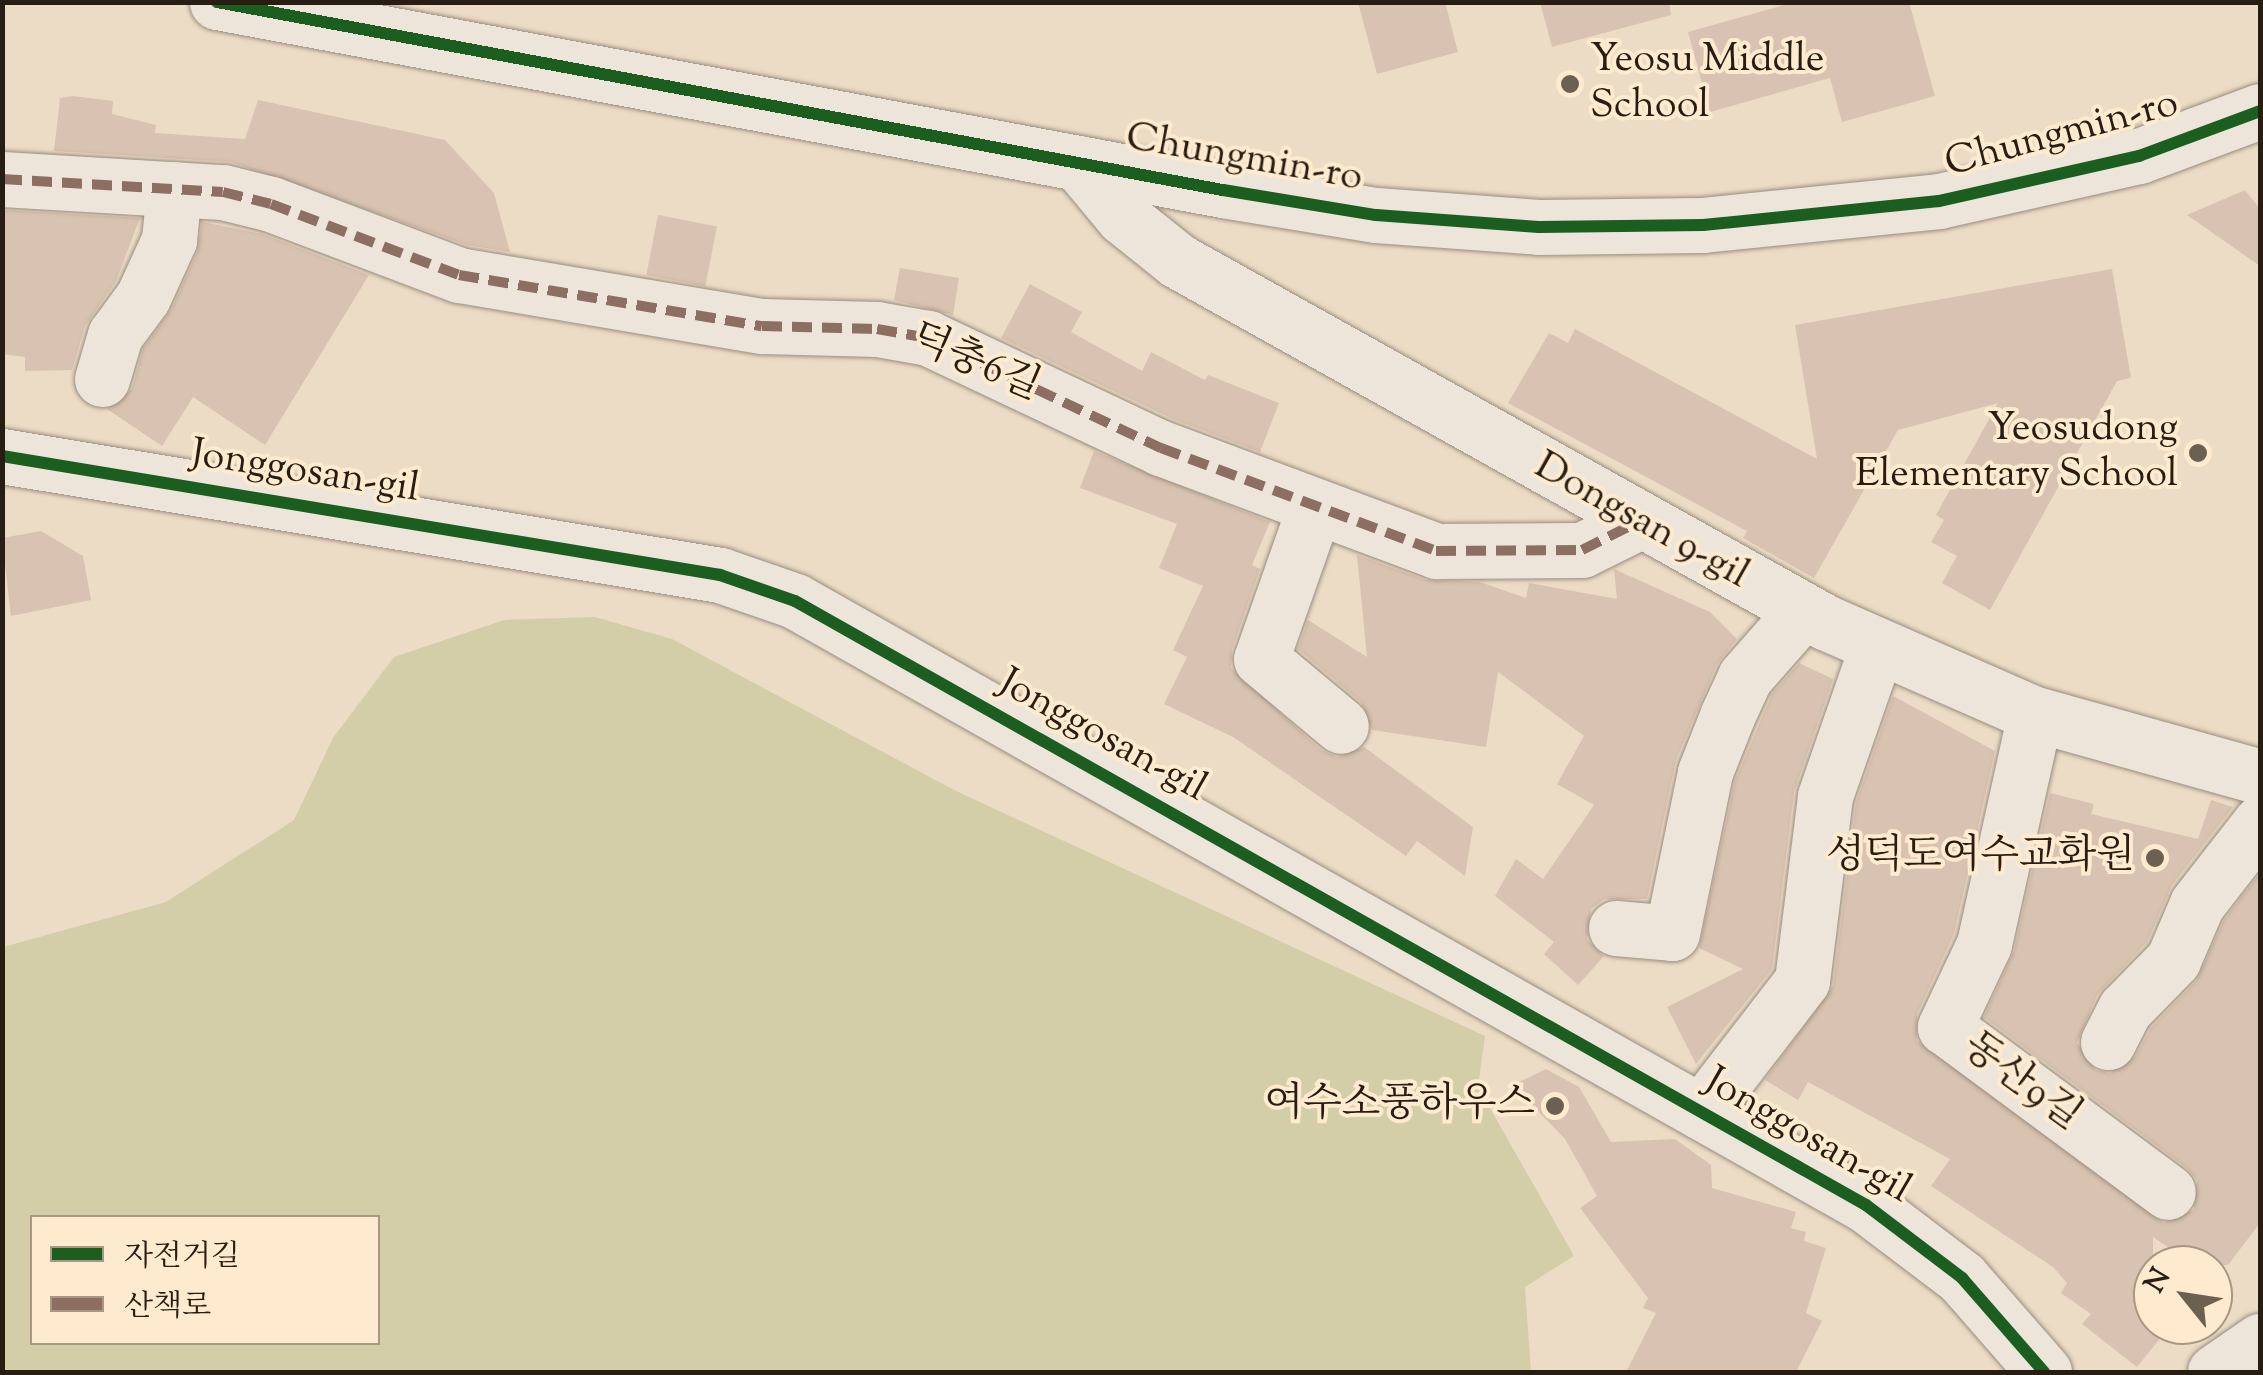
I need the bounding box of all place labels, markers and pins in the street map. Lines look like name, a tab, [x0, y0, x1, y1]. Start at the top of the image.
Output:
place label: Yeosu Middle School	[1590, 37, 1824, 131]
marker: Yeosu Middle School	[1559, 73, 1581, 95]
place label: Yeosudong Elementary School	[1855, 406, 2178, 500]
marker: Yeosudong Elementary School	[2187, 442, 2209, 464]
place label: 성덕도여수교화원	[1826, 834, 2135, 882]
marker: 성덕도여수교화원	[2144, 847, 2166, 869]
place label: 여수소풍하우스	[1265, 1082, 1535, 1130]
marker: 여수소풍하우스	[1544, 1095, 1566, 1117]

